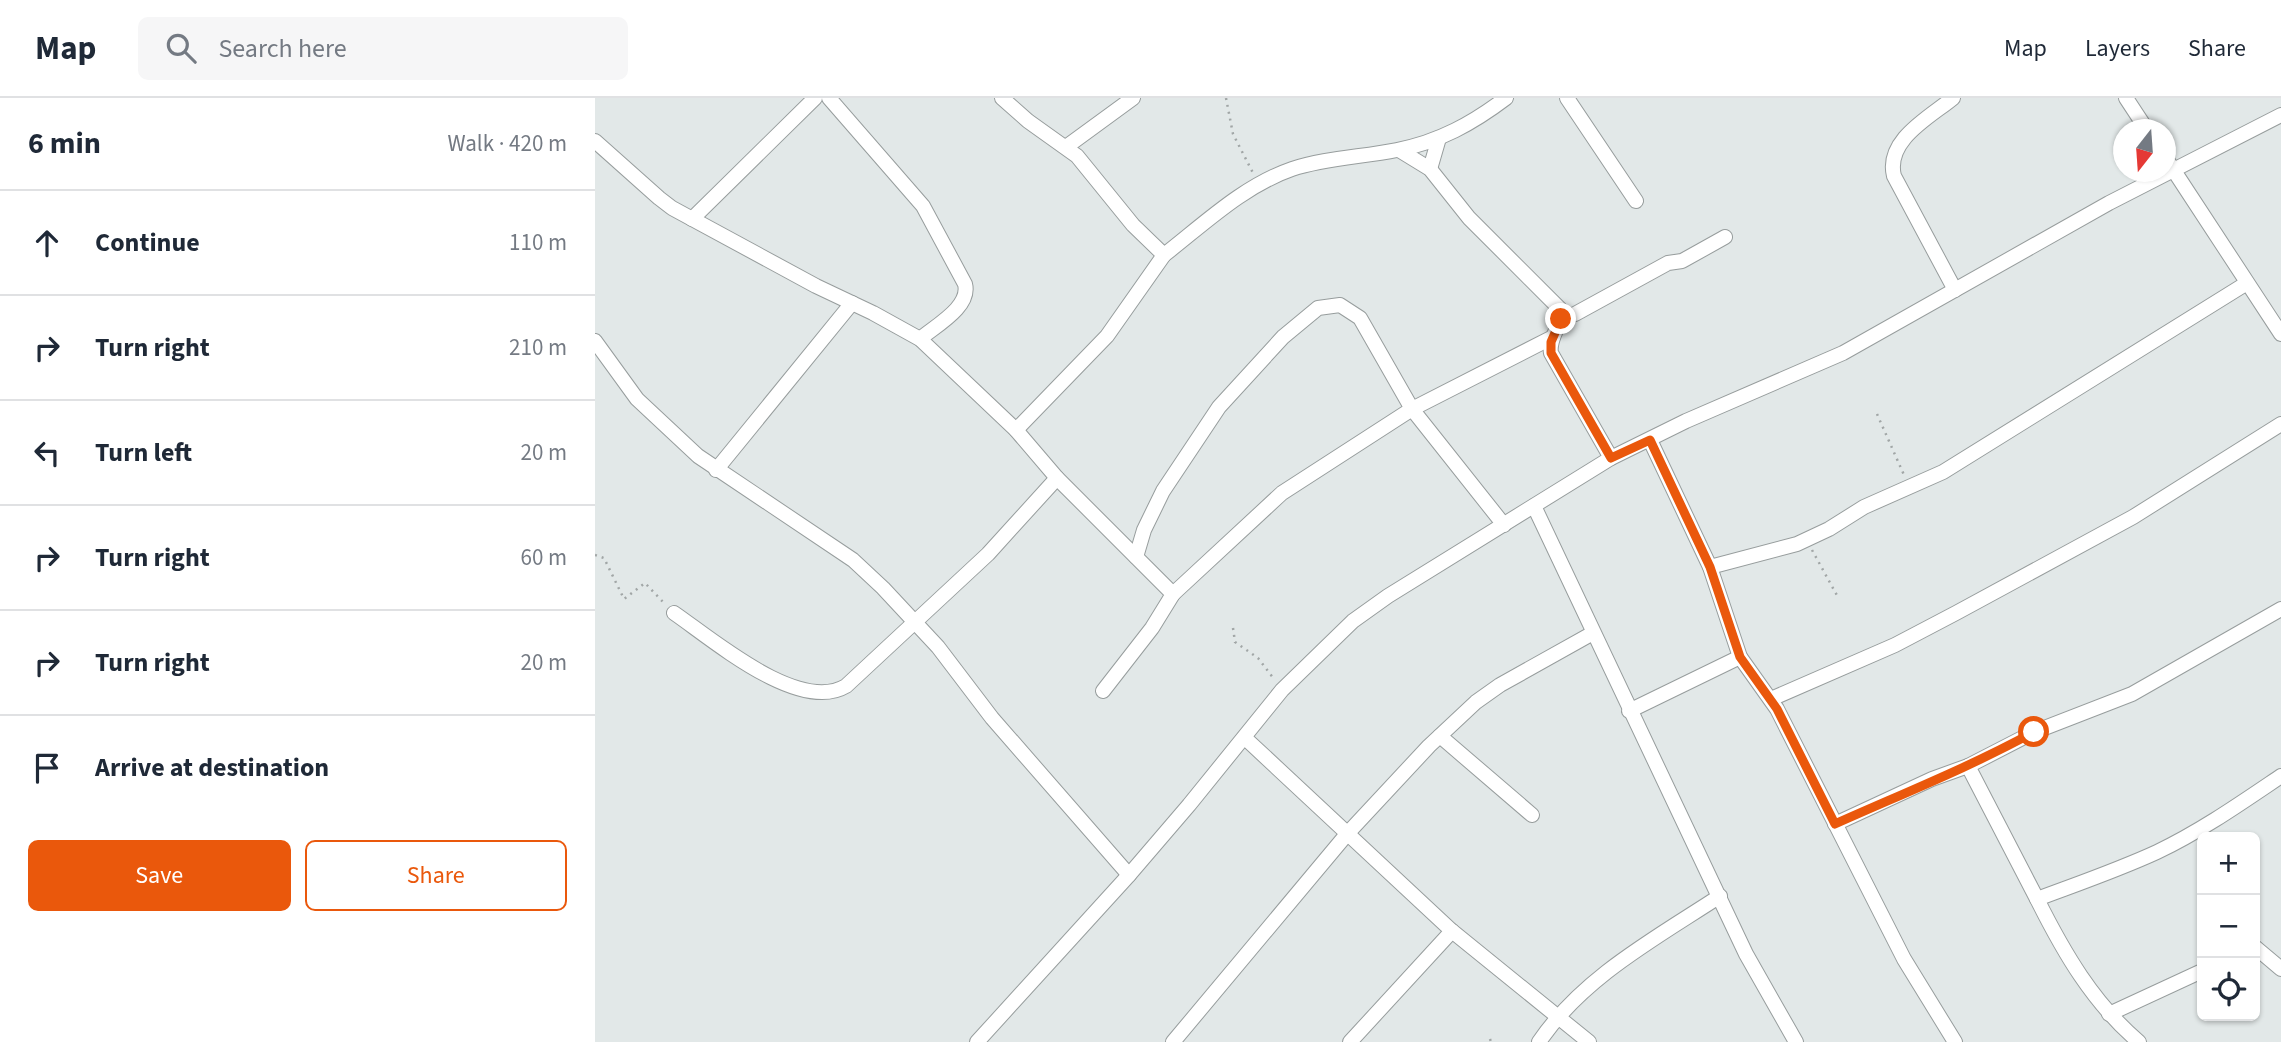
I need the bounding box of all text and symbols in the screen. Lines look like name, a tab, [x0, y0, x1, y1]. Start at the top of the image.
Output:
search box	[138, 17, 628, 80]
text: Map	[35, 25, 96, 72]
icon: search	[162, 29, 200, 67]
text: Search here	[218, 30, 347, 67]
text: Map	[2004, 31, 2047, 66]
text: Layers	[2085, 31, 2150, 66]
text: Share	[2188, 31, 2246, 66]
north arrow	[2113, 119, 2176, 182]
text: 6 min	[28, 122, 101, 165]
text: Walk · 420 m	[448, 127, 567, 160]
icon: ahead	[28, 224, 66, 262]
text: Continue	[95, 224, 200, 261]
text: 110 m	[509, 226, 567, 259]
route end	[1545, 303, 1576, 334]
icon: right	[28, 329, 66, 367]
text: Turn right	[95, 329, 210, 366]
text: 210 m	[509, 331, 567, 364]
icon: left	[28, 434, 66, 472]
text: Turn left	[95, 434, 192, 471]
text: 20 m	[520, 436, 567, 469]
icon: right	[28, 539, 66, 577]
text: Turn right	[95, 539, 210, 576]
text: 60 m	[520, 541, 567, 574]
icon: right	[28, 644, 66, 682]
text: Turn right	[95, 644, 210, 681]
text: 20 m	[520, 646, 567, 679]
route start	[2018, 716, 2049, 747]
icon: arrive	[28, 749, 66, 787]
text: Arrive at destination	[95, 749, 329, 786]
map controls	[2197, 832, 2260, 1021]
button: +	[2197, 832, 2260, 895]
button: Save	[28, 840, 291, 911]
button: Share	[305, 840, 567, 911]
button: −	[2197, 895, 2260, 958]
button: locate	[2197, 958, 2260, 1021]

